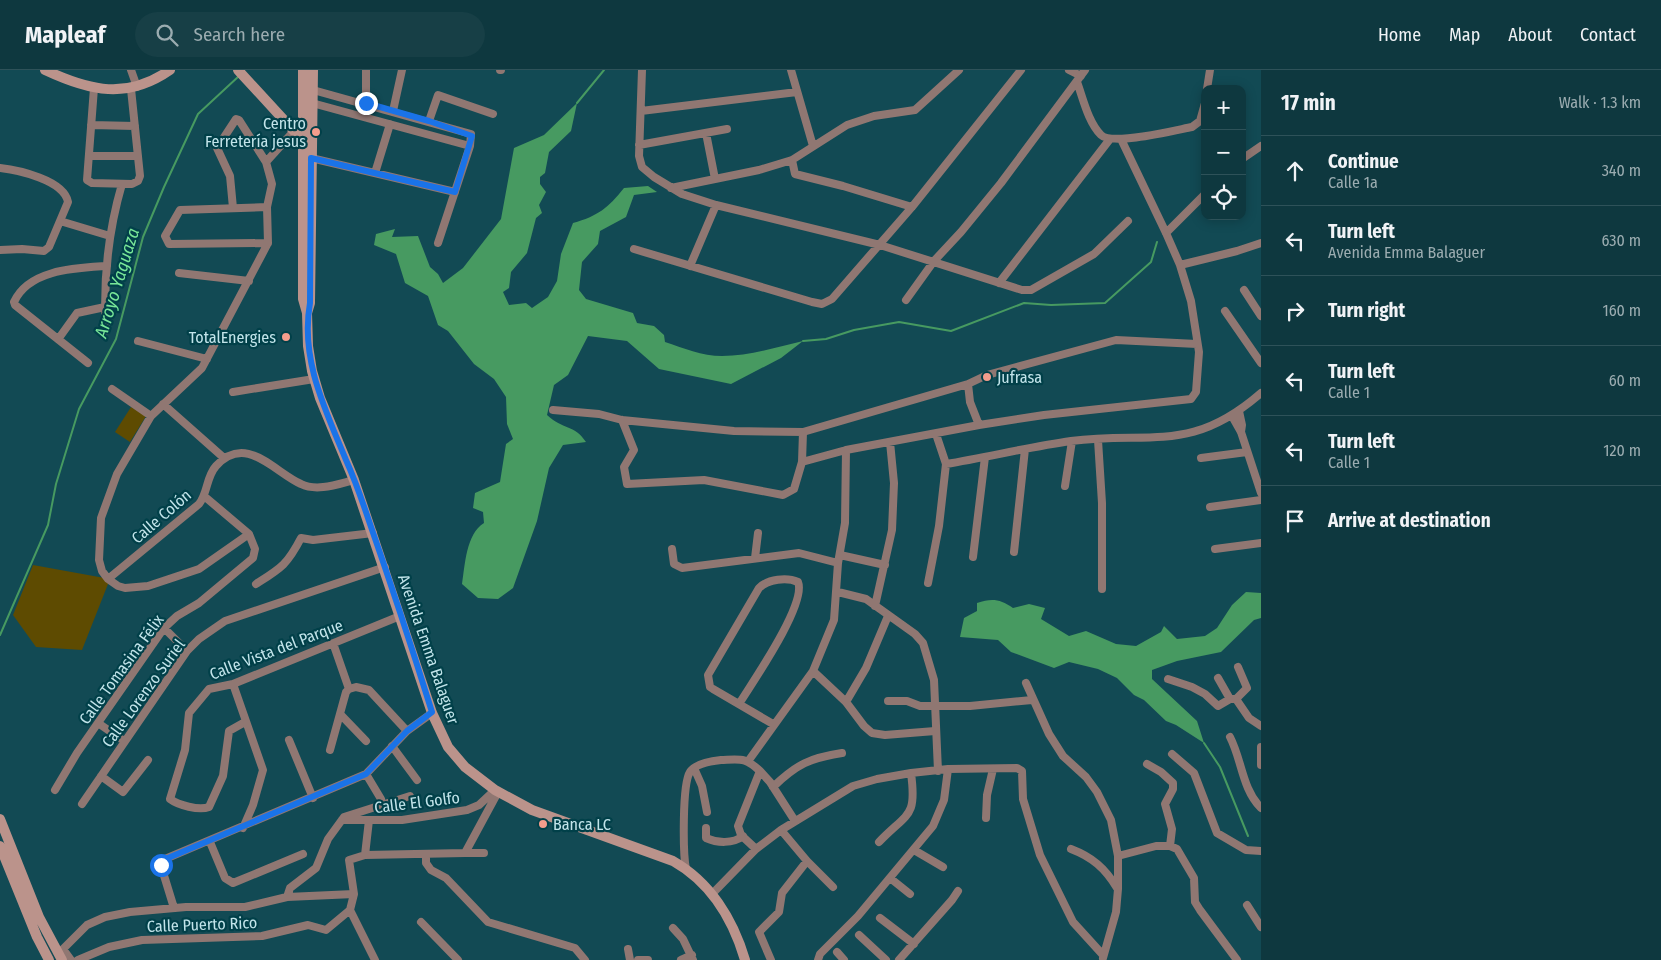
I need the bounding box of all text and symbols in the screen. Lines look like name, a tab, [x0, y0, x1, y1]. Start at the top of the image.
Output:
search box	[135, 12, 485, 57]
text: Mapleaf	[25, 21, 105, 49]
icon: search	[153, 21, 181, 49]
text: Search here	[193, 23, 285, 46]
text: Home	[1378, 24, 1421, 46]
text: Map	[1449, 24, 1480, 46]
text: About	[1508, 24, 1552, 46]
text: Contact	[1580, 24, 1636, 46]
map controls	[1201, 85, 1246, 220]
button: +	[1201, 85, 1246, 130]
text: 17 min	[1281, 90, 1336, 116]
route end	[355, 92, 378, 115]
text: Walk · 1.3 km	[1559, 93, 1641, 112]
place label: Centro Ferretería jesus	[205, 114, 306, 151]
marker: Centro Ferretería jesus	[310, 126, 322, 138]
button: −	[1201, 130, 1246, 175]
text: Continue	[1328, 150, 1399, 173]
icon: ahead	[1281, 157, 1309, 185]
text: 340 m	[1602, 161, 1641, 180]
text: Calle 1a	[1328, 173, 1378, 192]
button: locate	[1201, 175, 1246, 220]
text: Turn left	[1328, 220, 1395, 243]
water label: Arroyo Yaguaza	[90, 225, 144, 342]
icon: left	[1281, 227, 1309, 255]
text: 630 m	[1602, 231, 1641, 250]
text: Avenida Emma Balaguer	[1328, 243, 1485, 262]
icon: right	[1281, 297, 1309, 325]
text: Turn right	[1328, 299, 1405, 322]
text: 160 m	[1602, 301, 1641, 320]
place label: TotalEnergies	[189, 328, 276, 347]
marker: TotalEnergies	[280, 331, 292, 343]
text: Turn left	[1328, 360, 1395, 383]
icon: left	[1281, 367, 1309, 395]
place label: Jufrasa	[997, 368, 1042, 387]
marker: Jufrasa	[981, 371, 993, 383]
text: 60 m	[1609, 371, 1641, 390]
text: Calle 1	[1328, 383, 1370, 402]
text: Turn left	[1328, 430, 1395, 453]
icon: left	[1281, 437, 1309, 465]
text: 120 m	[1603, 441, 1641, 460]
text: Calle 1	[1328, 453, 1370, 472]
street label: Calle Colón	[128, 485, 195, 547]
icon: arrive	[1281, 507, 1309, 535]
text: Arrive at destination	[1328, 509, 1491, 532]
street label: Avenida Emma Balaguer	[394, 572, 463, 727]
street label: Calle Tomasina Félix	[75, 611, 168, 728]
street label: Calle Vista del Parque	[207, 615, 346, 684]
street label: Calle Lorenzo Suriel	[98, 636, 189, 751]
street label: Calle El Golfo	[373, 788, 461, 817]
place label: Banca LC	[553, 815, 611, 834]
marker: Banca LC	[537, 818, 549, 830]
route start	[150, 854, 173, 877]
street label: Calle Puerto Rico	[147, 913, 258, 936]

